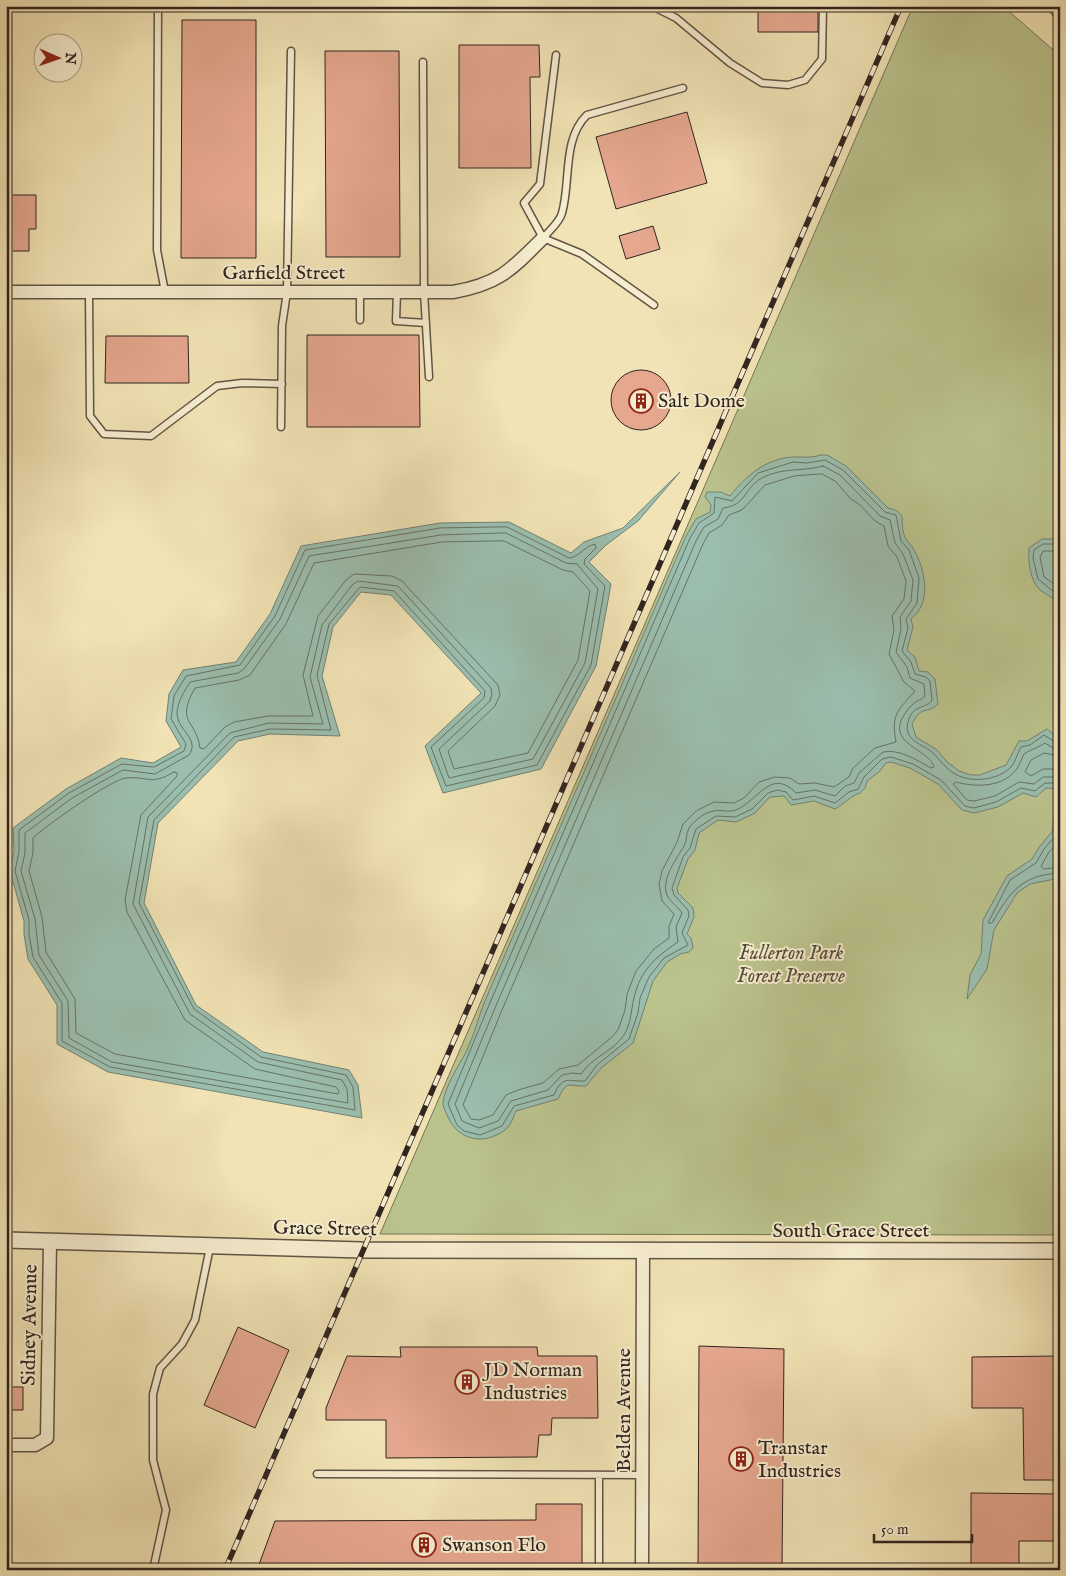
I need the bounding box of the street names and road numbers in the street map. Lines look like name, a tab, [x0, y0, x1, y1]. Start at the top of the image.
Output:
street label: Garfield Street	[223, 261, 346, 286]
street label: Grace Street	[273, 1216, 377, 1242]
street label: South Grace Street	[773, 1219, 930, 1244]
street label: Sidney Avenue	[16, 1264, 44, 1386]
street label: Belden Avenue	[612, 1348, 637, 1472]

